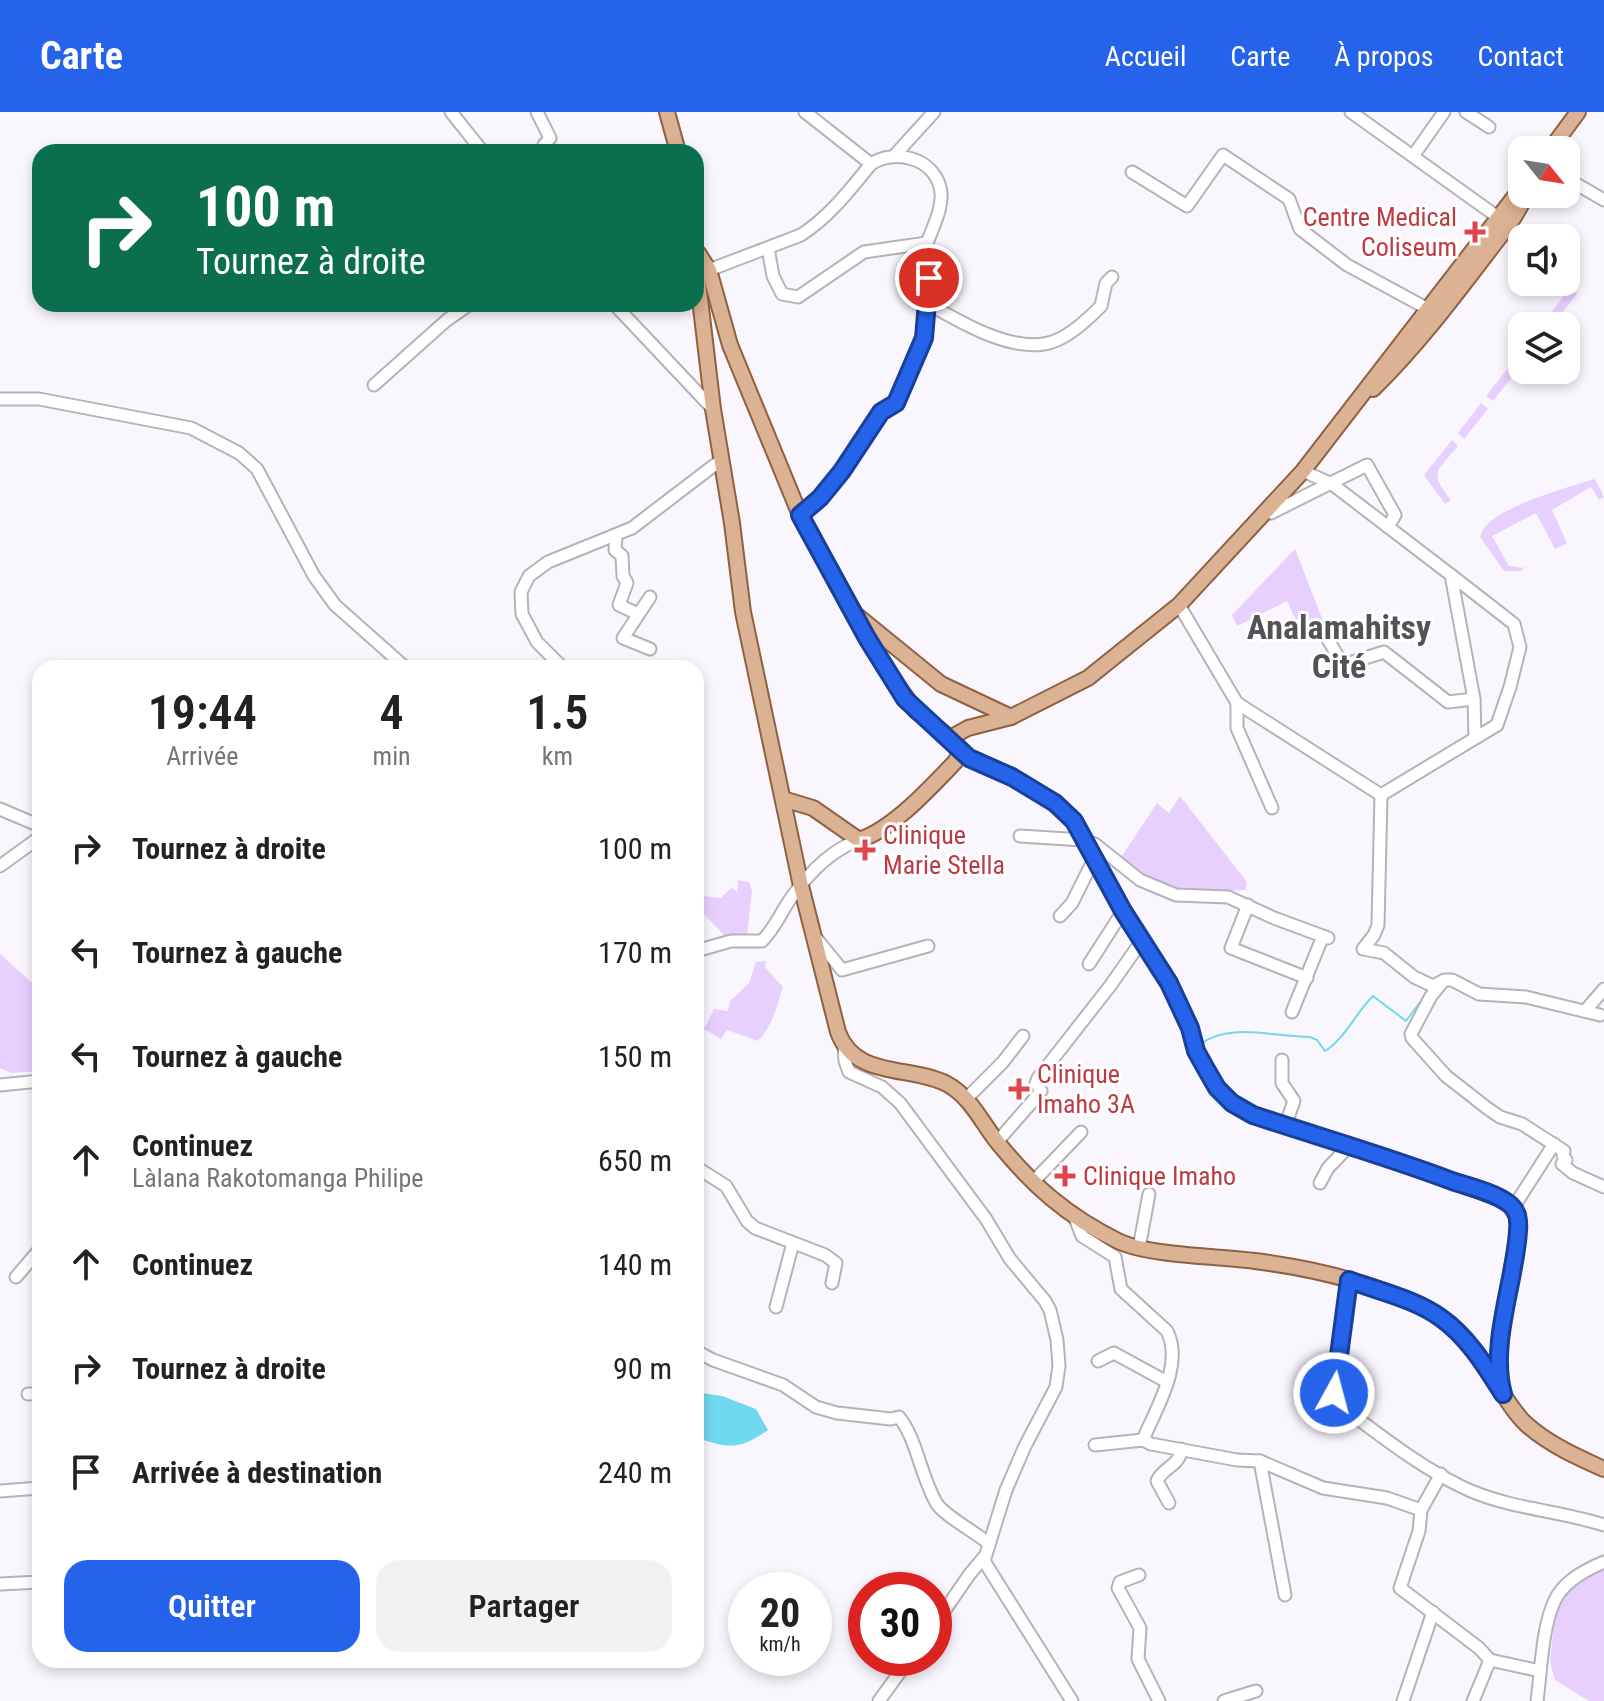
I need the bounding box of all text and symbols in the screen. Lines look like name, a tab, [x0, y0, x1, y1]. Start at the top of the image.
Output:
text: Carte	[40, 34, 123, 78]
text: Accueil	[1105, 40, 1186, 73]
text: Carte	[1230, 40, 1290, 73]
text: À propos	[1334, 40, 1434, 73]
text: Contact	[1478, 40, 1564, 73]
north arrow	[1508, 136, 1580, 208]
map controls	[1508, 136, 1580, 384]
text: 100 m	[196, 174, 335, 240]
icon: right	[64, 176, 168, 280]
place label: Centre Medical Coliseum	[1303, 202, 1457, 262]
marker: Centre Medical Coliseum	[1464, 221, 1486, 243]
button: sound	[1508, 224, 1580, 296]
text: Tournez à droite	[196, 241, 426, 283]
pin	[895, 244, 963, 312]
icon: arrive	[907, 256, 951, 300]
button: layers	[1508, 312, 1580, 384]
district label: Analamahitsy Cité	[1247, 607, 1431, 686]
text: 19:44	[148, 684, 257, 741]
text: 4	[380, 684, 404, 741]
text: 1.5	[526, 684, 588, 741]
text: Arrivée	[166, 741, 238, 771]
text: min	[373, 741, 411, 771]
text: km	[542, 741, 573, 771]
place label: Clinique Marie Stella	[883, 820, 1005, 880]
icon: right	[64, 826, 108, 870]
text: Tournez à droite	[132, 831, 326, 866]
text: 100 m	[598, 831, 672, 866]
marker: Clinique Marie Stella	[854, 839, 876, 861]
icon: left	[64, 930, 108, 974]
text: Tournez à gauche	[132, 935, 342, 970]
text: 170 m	[598, 935, 672, 970]
icon: left	[64, 1034, 108, 1078]
text: Tournez à gauche	[132, 1039, 342, 1074]
text: 150 m	[598, 1039, 672, 1074]
place label: Clinique Imaho 3A	[1037, 1059, 1135, 1119]
marker: Clinique Imaho 3A	[1008, 1078, 1030, 1100]
text: Continuez	[132, 1128, 253, 1163]
icon: ahead	[64, 1138, 108, 1182]
text: 650 m	[598, 1143, 672, 1178]
place label: Clinique Imaho	[1083, 1161, 1236, 1191]
text: Làlana Rakotomanga Philipe	[132, 1163, 424, 1193]
marker: Clinique Imaho	[1054, 1165, 1076, 1187]
icon: ahead	[64, 1242, 108, 1286]
text: Continuez	[132, 1247, 253, 1282]
text: 140 m	[598, 1247, 672, 1282]
icon: right	[64, 1346, 108, 1390]
text: Tournez à droite	[132, 1351, 326, 1386]
text: 90 m	[613, 1351, 672, 1386]
position arrow	[1292, 1351, 1376, 1435]
icon: arrive	[64, 1450, 108, 1494]
text: Arrivée à destination	[132, 1455, 382, 1490]
text: 240 m	[598, 1455, 672, 1490]
button: Quitter	[64, 1560, 360, 1652]
button: Partager	[376, 1560, 672, 1652]
speed limit sign: 30	[848, 1572, 952, 1676]
text: 20	[760, 1590, 800, 1637]
text: km/h	[759, 1632, 801, 1656]

